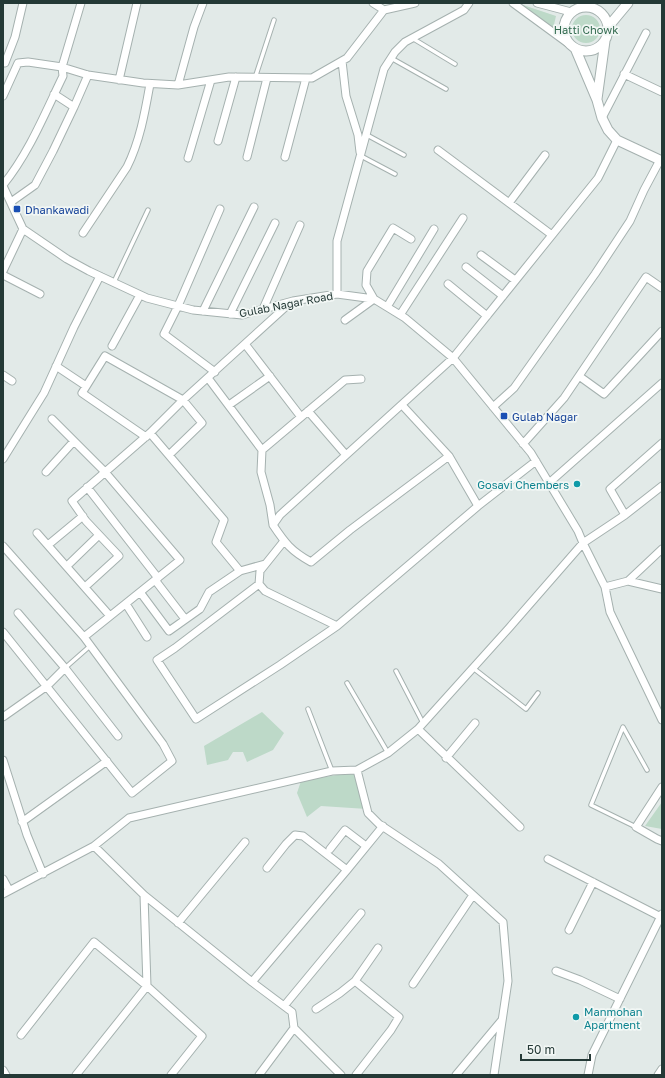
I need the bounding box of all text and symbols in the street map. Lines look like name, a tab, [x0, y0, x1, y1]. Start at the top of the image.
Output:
park label: Hatti Chowk	[554, 23, 618, 36]
place label: Dhankawadi	[25, 203, 89, 216]
marker: Dhankawadi	[12, 204, 22, 214]
street label: Gulab Nagar Road	[238, 289, 334, 319]
place label: Gulab Nagar	[512, 410, 578, 423]
marker: Gulab Nagar	[499, 411, 509, 421]
place label: Gosavi Chembers	[477, 478, 569, 491]
marker: Gosavi Chembers	[572, 479, 582, 489]
place label: Manmohan Apartment	[584, 1005, 643, 1031]
marker: Manmohan Apartment	[571, 1012, 581, 1022]
scale bar	[521, 1036, 590, 1062]
text: 50 m	[527, 1042, 555, 1057]

